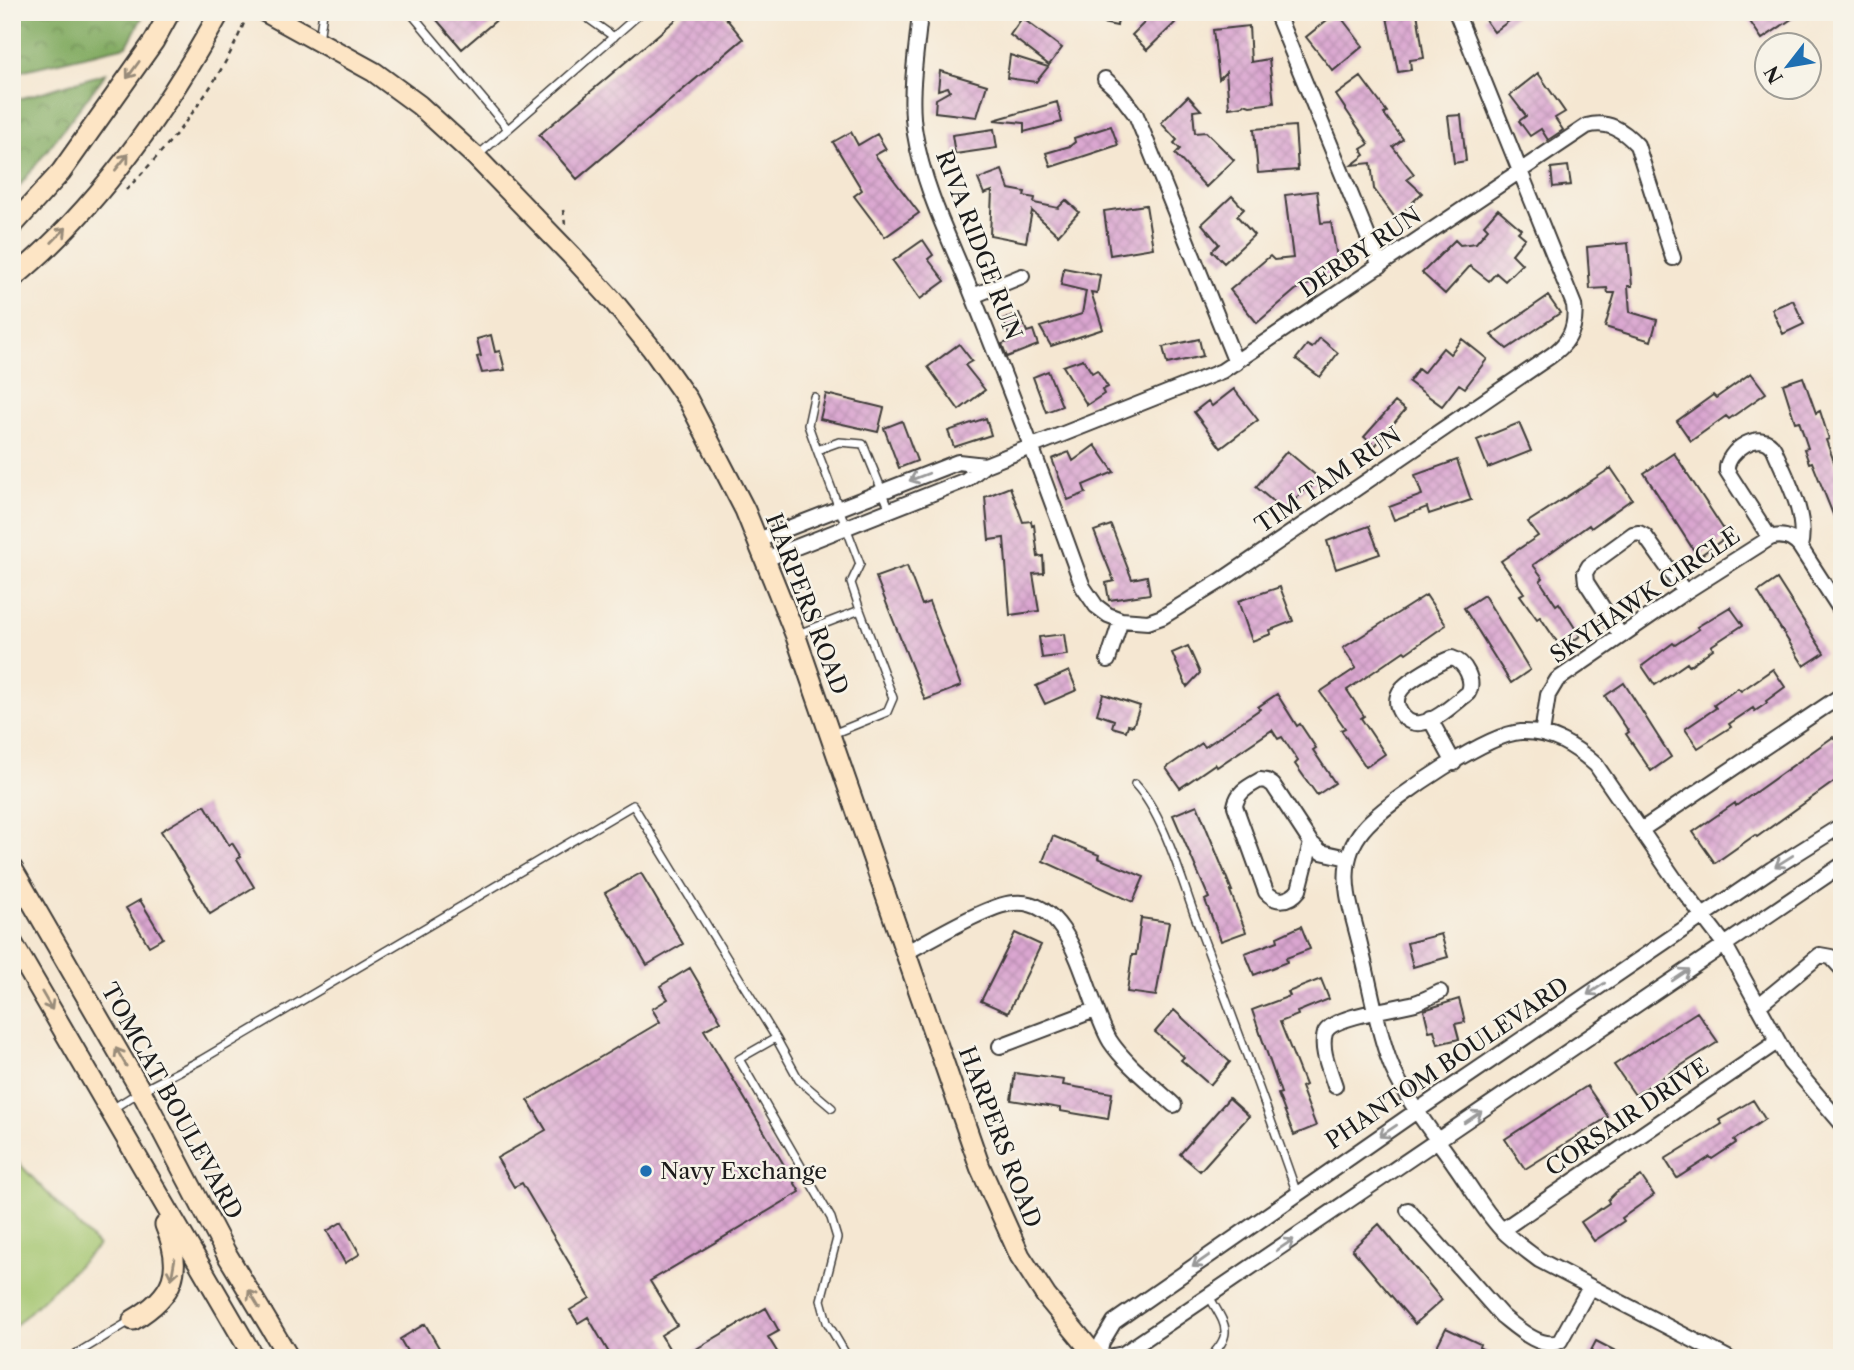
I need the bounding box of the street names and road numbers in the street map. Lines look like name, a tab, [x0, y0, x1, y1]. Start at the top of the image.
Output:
street label: RIVA RIDGE RUN	[930, 146, 1028, 344]
street label: DERBY RUN	[1294, 201, 1426, 303]
street label: TIM TAM RUN	[1250, 421, 1406, 539]
street label: HARPERS ROAD	[760, 509, 854, 699]
street label: SKYHAWK CIRCLE	[1545, 521, 1745, 669]
street label: PHANTOM BOULEVARD	[1320, 971, 1574, 1155]
street label: TOMCAT BOULEVARD	[95, 978, 249, 1224]
street label: HARPERS ROAD	[953, 1042, 1047, 1232]
street label: CORSAIR DRIVE	[1540, 1052, 1714, 1182]

